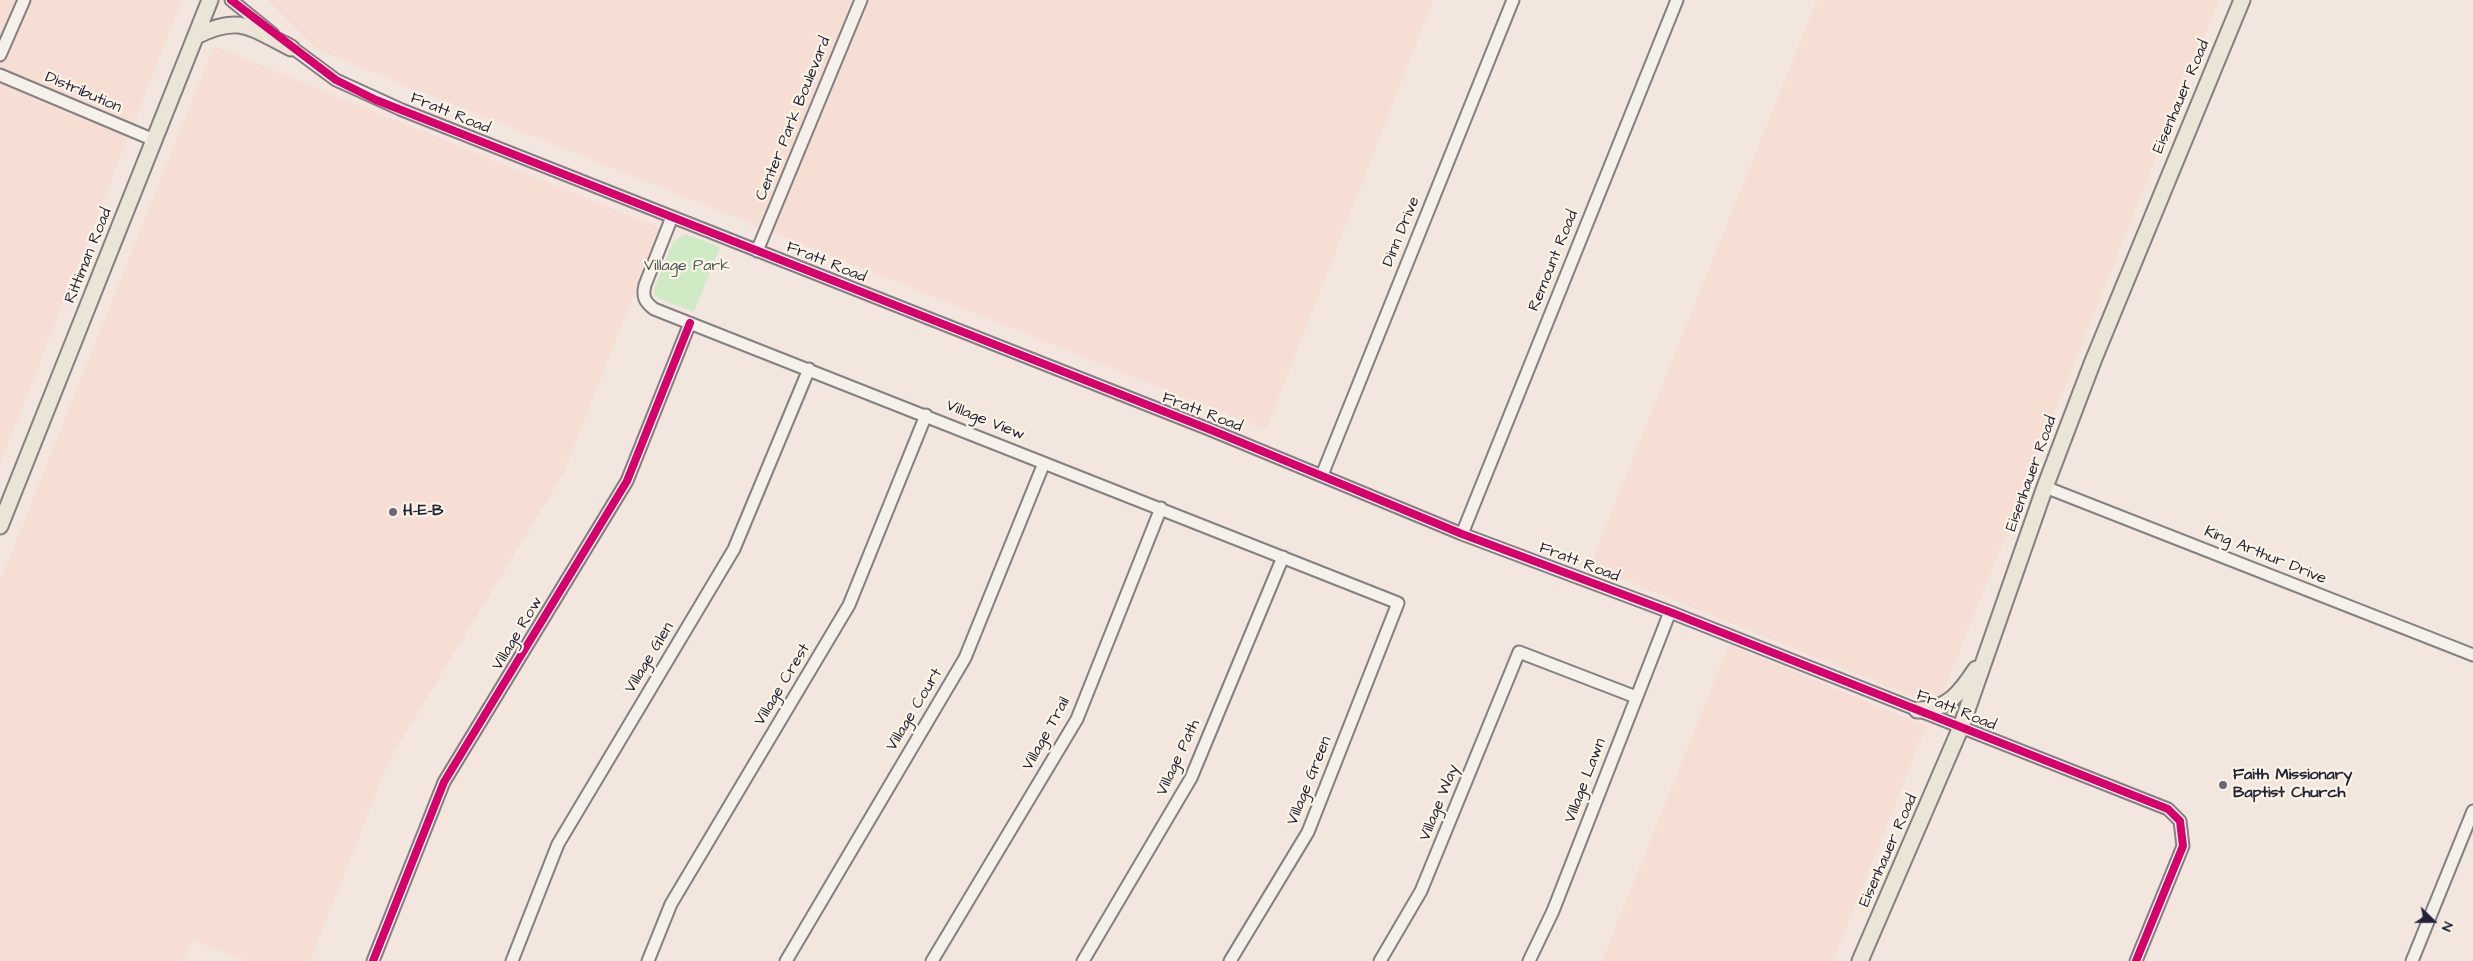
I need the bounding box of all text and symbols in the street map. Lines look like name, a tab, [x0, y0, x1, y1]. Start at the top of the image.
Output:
street label: Center Park Boulevard	[752, 34, 836, 204]
street label: Eisenhauer Road	[2149, 37, 2215, 157]
street label: Distribution	[42, 68, 124, 118]
street label: Fratt Road	[407, 89, 493, 139]
street label: Dinn Drive	[1379, 194, 1425, 270]
street label: Rittiman Road	[61, 206, 117, 306]
street label: Remount Road	[1525, 208, 1583, 314]
street label: Fratt Road	[783, 238, 869, 288]
park label: Village Park	[644, 257, 730, 277]
street label: Fratt Road	[1159, 389, 1245, 437]
street label: Village View	[943, 397, 1027, 445]
street label: Eisenhauer Road	[2002, 414, 2062, 534]
place label: H-E-B	[403, 502, 443, 522]
marker: H-E-B	[387, 506, 399, 518]
street label: King Arthur Drive	[2201, 523, 2329, 589]
street label: Fratt Road	[1536, 539, 1622, 587]
street label: Village Row	[489, 594, 547, 674]
street label: Village Glen	[621, 619, 679, 697]
street label: Village Crest	[751, 641, 815, 729]
street label: Village Court	[883, 665, 947, 755]
street label: Fratt Road	[1913, 686, 1999, 736]
street label: Village Trail	[1019, 694, 1075, 774]
street label: Village Path	[1153, 717, 1205, 799]
street label: Village Green	[1283, 734, 1337, 828]
street label: Village Lawn	[1561, 736, 1611, 826]
street label: Village Way	[1416, 762, 1464, 844]
place label: Faith Missionary Baptist Church	[2233, 766, 2352, 804]
marker: Faith Missionary Baptist Church	[2217, 779, 2229, 791]
street label: Eisenhauer Road	[1856, 792, 1922, 910]
north arrow	[2408, 896, 2458, 946]
text: N	[2436, 919, 2458, 934]

